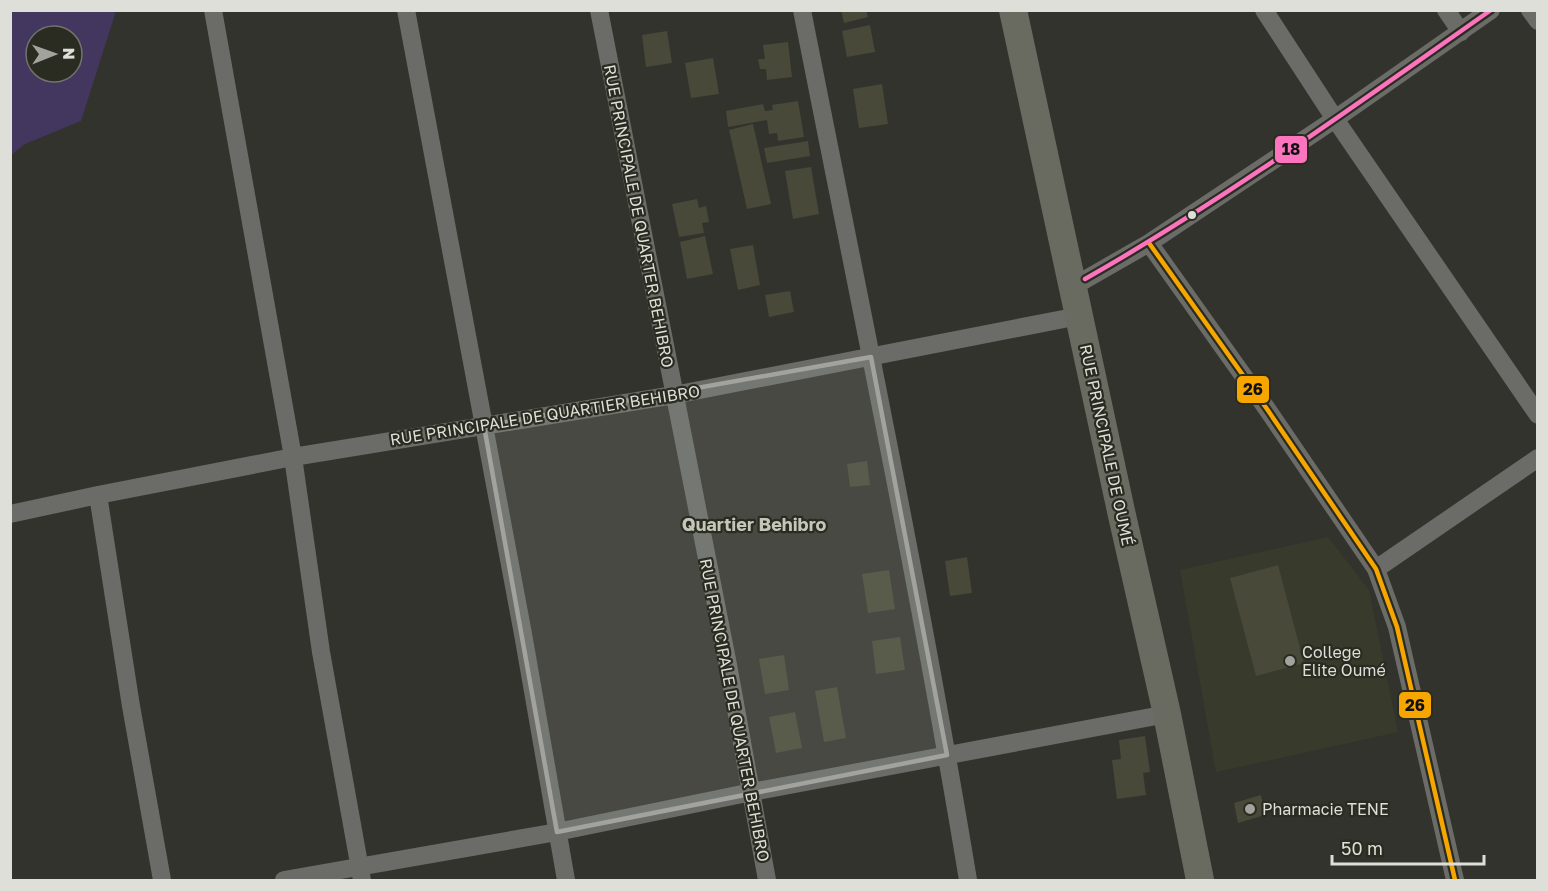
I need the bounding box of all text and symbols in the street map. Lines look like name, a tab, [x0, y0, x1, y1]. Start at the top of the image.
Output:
north arrow	[24, 24, 84, 84]
text: N	[59, 47, 79, 60]
street label: RUE PRINCIPALE DE QUARTER BEHIBRO	[600, 63, 678, 369]
line badge: 18	[1274, 135, 1308, 164]
text: 18	[1282, 139, 1300, 159]
unlabelled marker	[1186, 209, 1198, 221]
street label: RUE PRINCIPALE DE OUMÉ	[1076, 342, 1138, 548]
line badge: 26	[1236, 375, 1270, 404]
text: 26	[1243, 379, 1263, 399]
street label: RUE PRINCIPALE DE QUARTIER BEHIBRO	[389, 381, 701, 449]
district label: Quartier Behibro	[682, 513, 826, 535]
street label: RUE PRINCIPALE DE QUARTER BEHIBRO	[696, 557, 774, 863]
place label: College Elite Oumé	[1302, 642, 1386, 680]
marker: College Elite Oumé	[1283, 654, 1297, 668]
line badge: 26	[1398, 691, 1432, 719]
text: 26	[1405, 695, 1425, 715]
place label: Pharmacie TENE	[1262, 799, 1389, 819]
marker: Pharmacie TENE	[1243, 802, 1257, 816]
scale bar	[1332, 828, 1484, 866]
text: 50 m	[1341, 837, 1383, 859]

